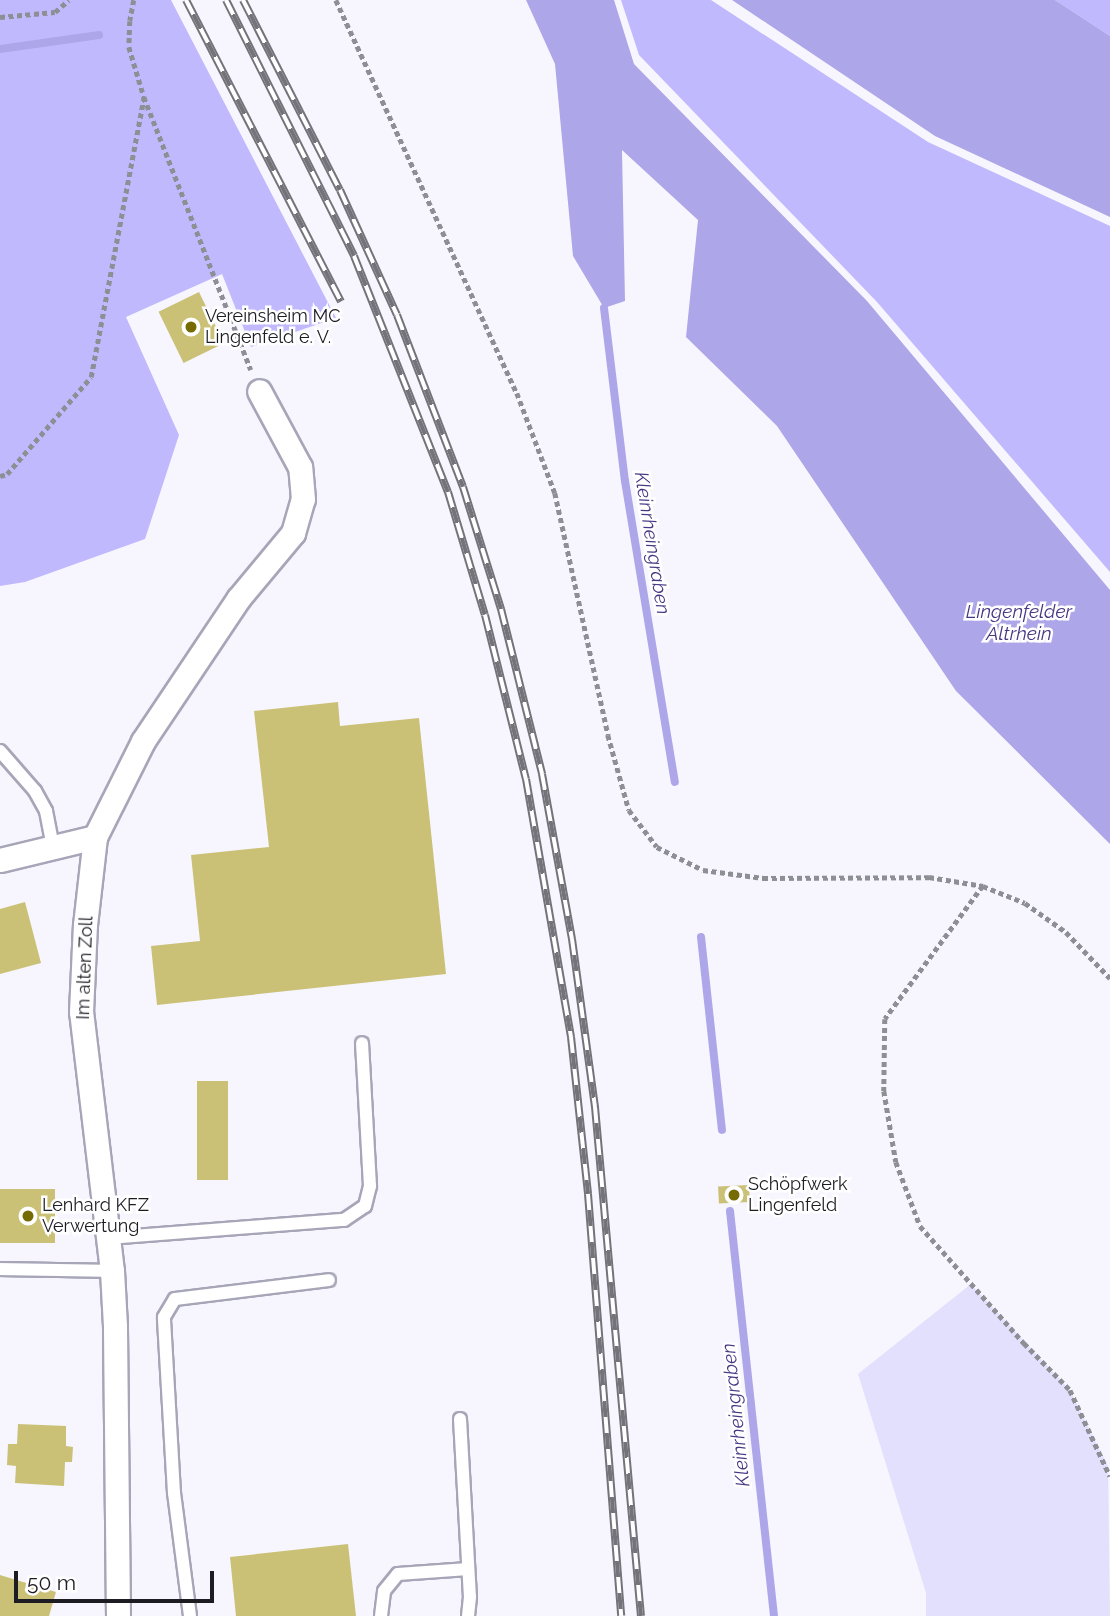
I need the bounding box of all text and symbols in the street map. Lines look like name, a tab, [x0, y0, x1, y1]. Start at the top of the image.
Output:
place label: Vereinsheim MC Lingenfeld e. V.	[205, 306, 341, 348]
marker: Vereinsheim MC Lingenfeld e. V.	[183, 319, 199, 335]
water label: Kleinrheingraben	[629, 470, 675, 616]
water label: Lingenfelder Altrhein	[966, 601, 1072, 645]
street label: Im alten Zoll	[72, 916, 98, 1020]
place label: Schöpfwerk Lingenfeld	[748, 1174, 848, 1216]
marker: Schöpfwerk Lingenfeld	[726, 1187, 742, 1203]
place label: Lenhard KFZ Verwertung	[42, 1195, 149, 1238]
marker: Lenhard KFZ Verwertung	[20, 1208, 36, 1224]
water label: Kleinrheingraben	[717, 1342, 755, 1488]
scale bar	[18, 1556, 217, 1600]
text: 50 m	[27, 1570, 76, 1595]

